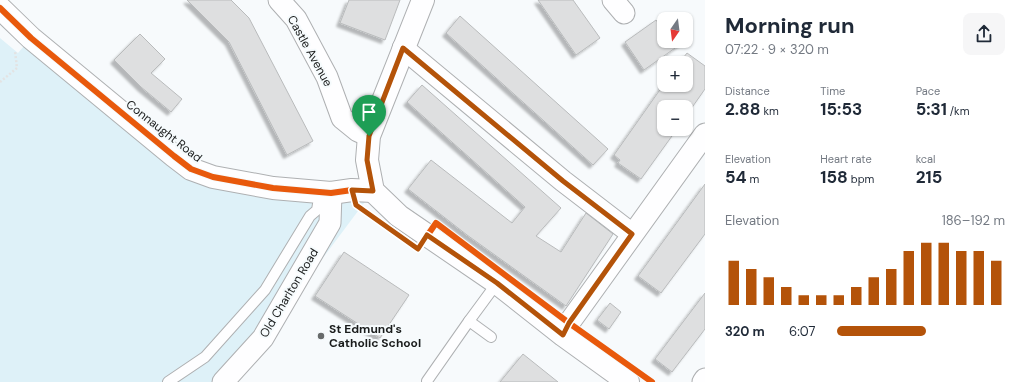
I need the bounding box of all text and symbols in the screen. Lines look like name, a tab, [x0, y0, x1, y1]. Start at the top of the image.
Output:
text: Morning run	[725, 11, 855, 40]
north arrow	[657, 12, 693, 48]
map controls	[657, 12, 693, 136]
street label: Castle Avenue	[284, 13, 336, 90]
button: share	[963, 13, 1005, 55]
text: 07:22 · 9 × 320 m	[725, 41, 829, 58]
button: +	[657, 56, 693, 92]
text: Distance	[725, 84, 770, 98]
text: Time	[820, 84, 845, 98]
text: Pace	[916, 84, 940, 98]
pin	[352, 95, 386, 136]
street label: Connaught Road	[123, 96, 205, 166]
text: 2.88	[725, 98, 761, 120]
text: 15:53	[820, 98, 862, 120]
text: 5:31	[916, 98, 947, 120]
button: −	[657, 100, 693, 136]
icon: arrive	[358, 101, 380, 123]
text: km	[761, 104, 779, 118]
text: /km	[947, 104, 969, 118]
text: Elevation	[725, 152, 771, 166]
text: Heart rate	[820, 152, 872, 166]
text: kcal	[916, 152, 936, 166]
text: 54	[725, 166, 747, 188]
text: 158	[820, 166, 848, 188]
text: 215	[916, 166, 942, 188]
text: m	[747, 172, 759, 186]
text: bpm	[848, 172, 874, 186]
text: Elevation	[725, 212, 779, 229]
text: 186–192 m	[942, 212, 1005, 229]
street label: Old Charlton Road	[256, 245, 322, 341]
place label: St Edmund's Catholic School	[329, 321, 421, 351]
text: 320 m	[725, 323, 765, 340]
text: 6:07	[789, 323, 815, 340]
marker: St Edmund's Catholic School	[316, 331, 326, 341]

